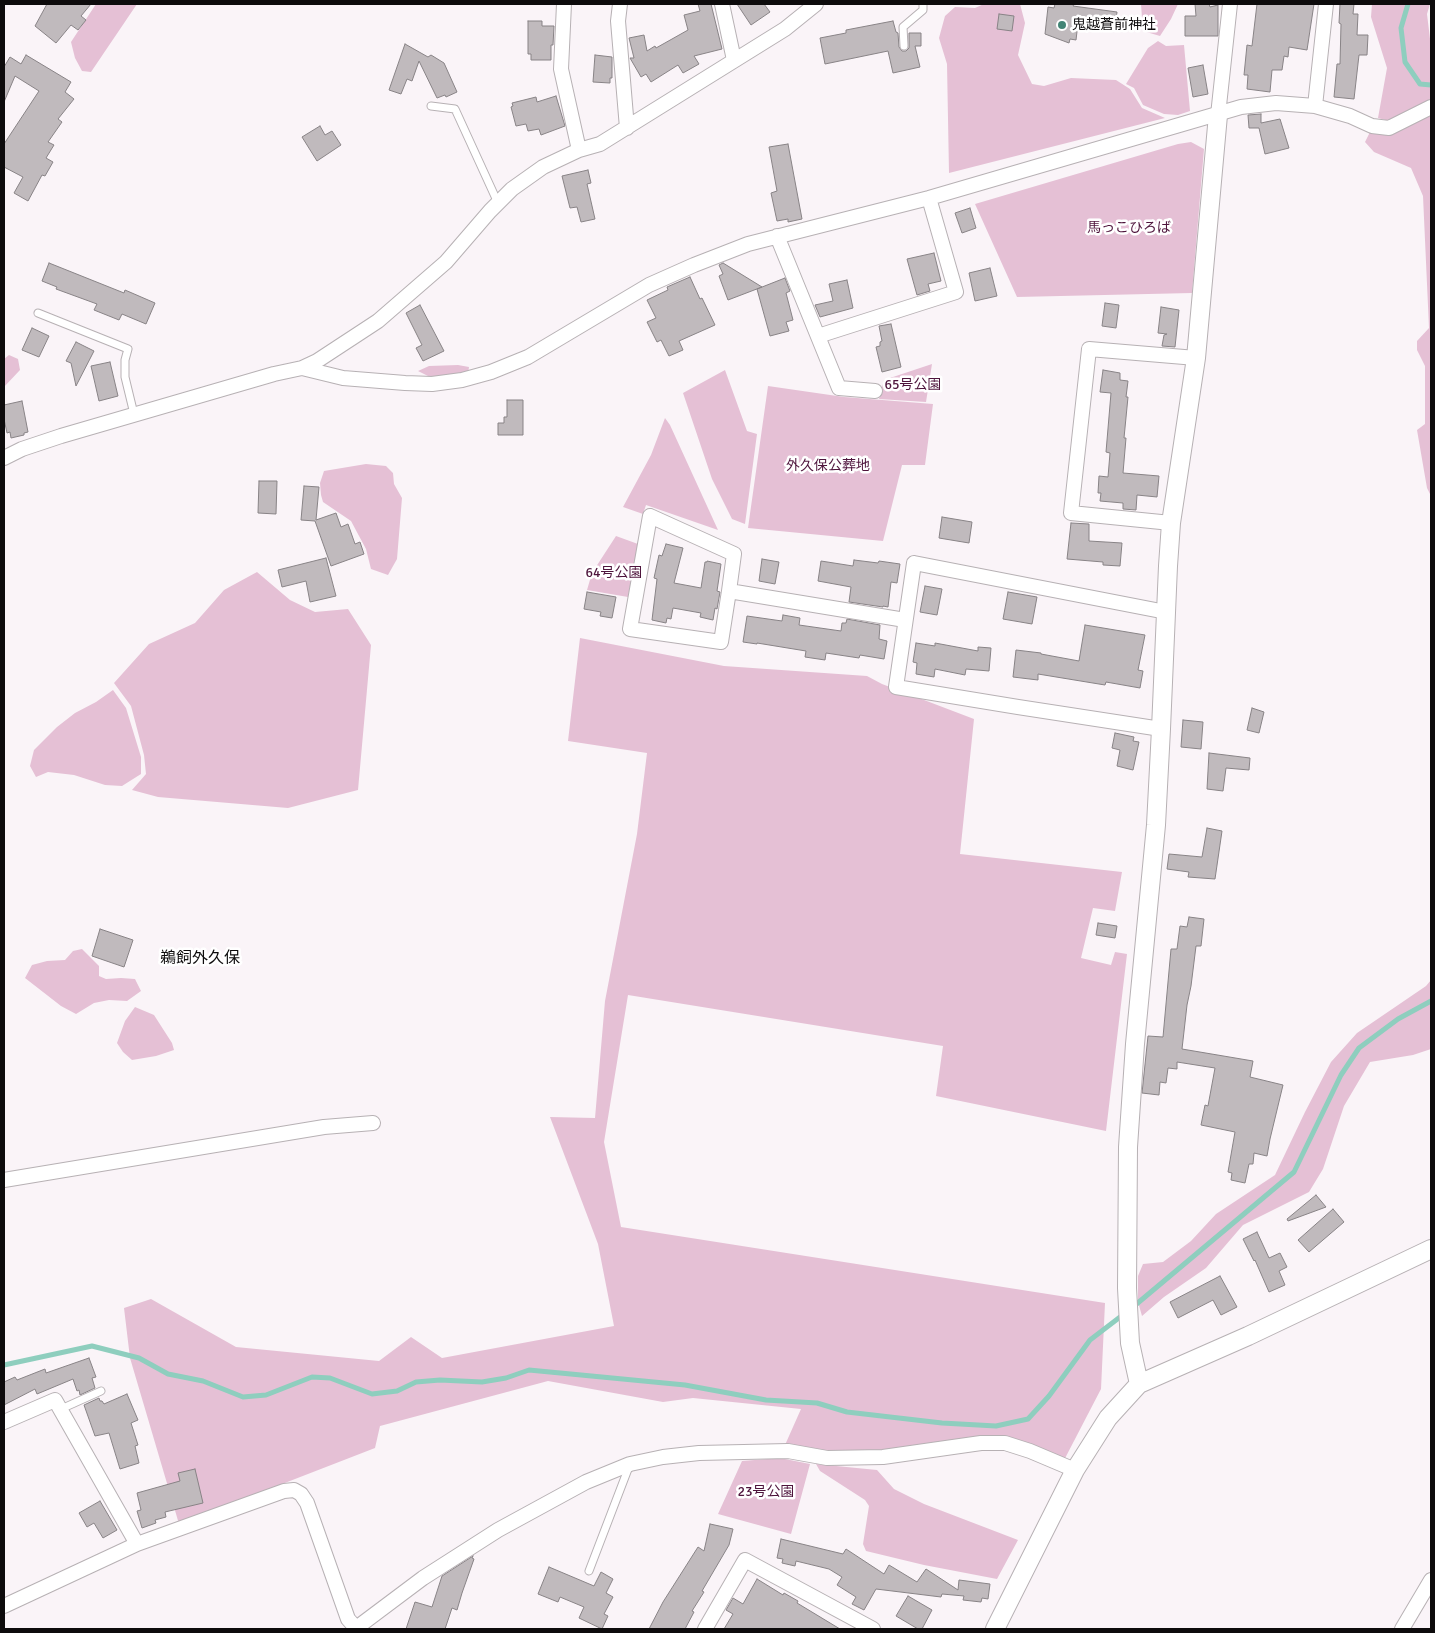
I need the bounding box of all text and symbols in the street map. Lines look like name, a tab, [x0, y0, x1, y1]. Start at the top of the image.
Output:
place label: 鬼越蒼前神社	[1072, 17, 1156, 33]
marker: 鬼越蒼前神社	[1056, 19, 1068, 31]
park label: 馬っこひろば	[1087, 220, 1171, 236]
park label: 65号公園	[884, 377, 942, 393]
park label: 外久保公葬地	[786, 458, 870, 474]
park label: 64号公園	[585, 565, 643, 581]
district label: 鵜飼外久保	[160, 949, 240, 969]
park label: 23号公園	[737, 1484, 795, 1500]

